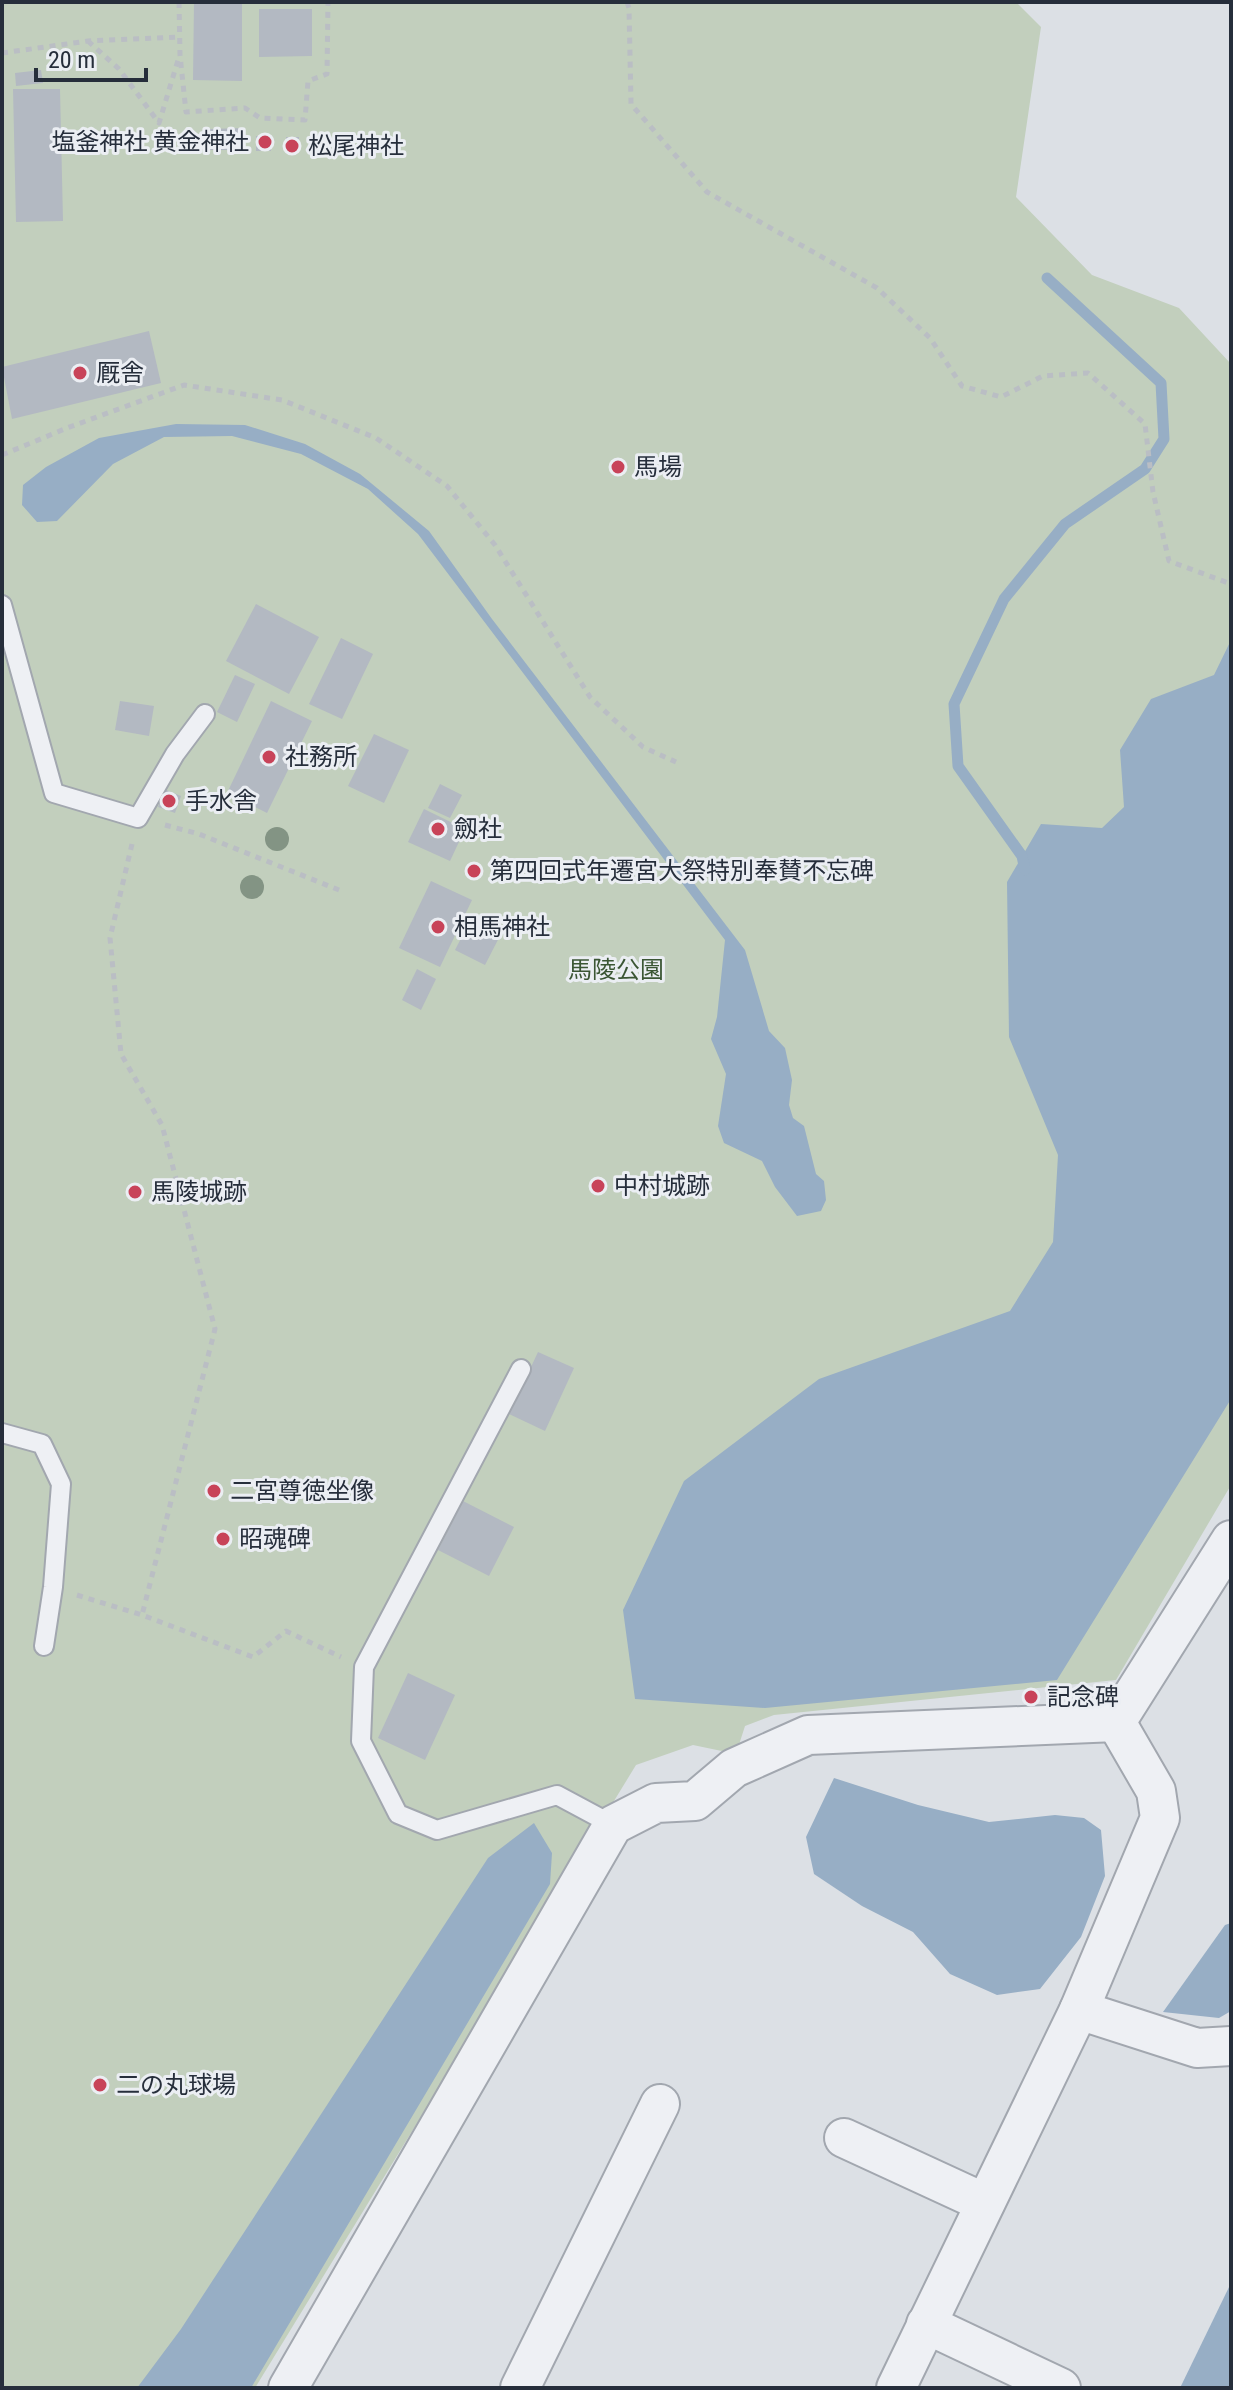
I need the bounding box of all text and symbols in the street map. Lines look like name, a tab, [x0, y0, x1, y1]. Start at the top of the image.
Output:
scale bar	[36, 32, 146, 82]
text: 20 m	[48, 46, 95, 74]
place label: 塩釜神社 黄金神社	[51, 128, 249, 156]
place label: 松尾神社	[308, 132, 404, 160]
marker: 塩釜神社 黄金神社	[256, 133, 274, 151]
marker: 松尾神社	[283, 137, 301, 155]
place label: 厩舎	[96, 359, 144, 387]
marker: 厩舎	[71, 364, 89, 382]
place label: 馬場	[634, 453, 682, 481]
marker: 馬場	[609, 458, 627, 476]
place label: 社務所	[285, 743, 357, 771]
marker: 社務所	[260, 748, 278, 766]
place label: 手水舎	[185, 787, 257, 815]
marker: 手水舎	[160, 792, 178, 810]
place label: 劔社	[454, 815, 502, 843]
marker: 劔社	[429, 820, 447, 838]
place label: 第四回式年遷宮大祭特別奉賛不忘碑	[490, 857, 874, 885]
marker: 第四回式年遷宮大祭特別奉賛不忘碑	[465, 862, 483, 880]
place label: 相馬神社	[454, 913, 550, 941]
marker: 相馬神社	[429, 918, 447, 936]
park label: 馬陵公園	[568, 956, 664, 984]
place label: 中村城跡	[614, 1172, 710, 1200]
marker: 中村城跡	[589, 1177, 607, 1195]
place label: 馬陵城跡	[151, 1178, 247, 1206]
marker: 馬陵城跡	[126, 1183, 144, 1201]
place label: 二宮尊徳坐像	[230, 1477, 374, 1505]
marker: 二宮尊徳坐像	[205, 1482, 223, 1500]
place label: 昭魂碑	[239, 1525, 311, 1553]
marker: 昭魂碑	[214, 1530, 232, 1548]
place label: 記念碑	[1047, 1683, 1119, 1711]
marker: 記念碑	[1022, 1688, 1040, 1706]
place label: 二の丸球場	[116, 2071, 236, 2099]
marker: 二の丸球場	[91, 2076, 109, 2094]

